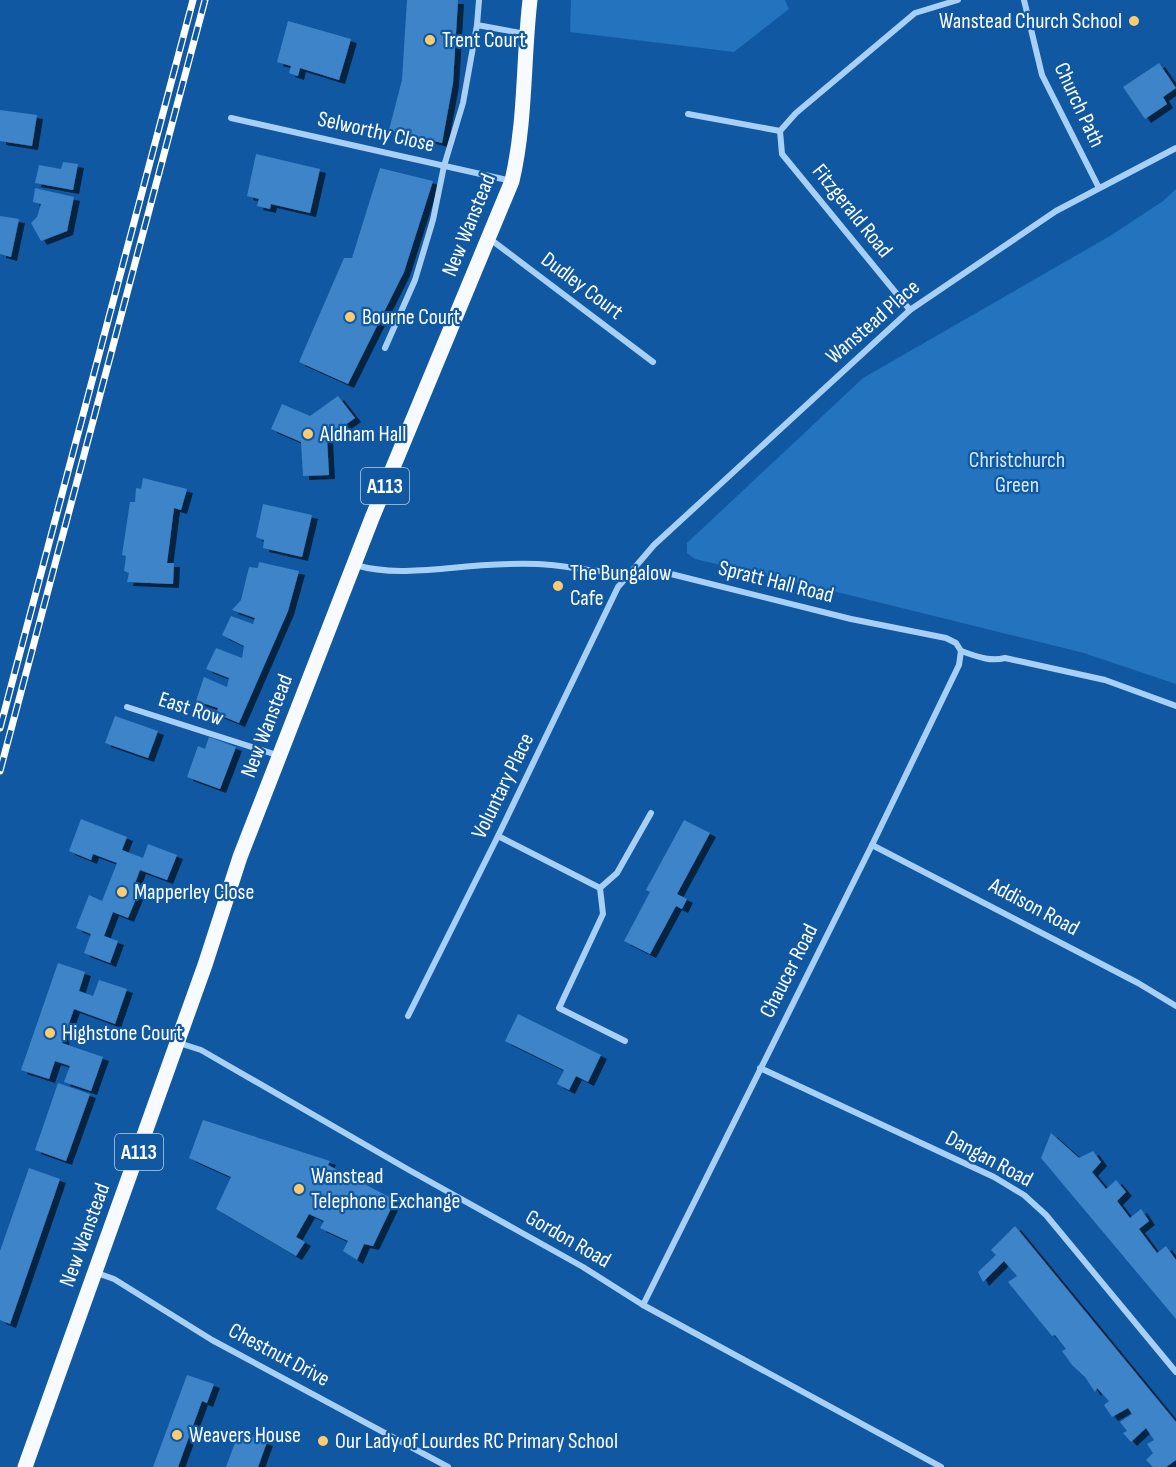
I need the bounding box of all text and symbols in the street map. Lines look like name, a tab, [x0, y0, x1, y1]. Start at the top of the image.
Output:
place label: Wanstead Church School	[939, 8, 1122, 35]
marker: Wanstead Church School	[1127, 14, 1141, 28]
place label: Trent Court	[442, 27, 526, 54]
marker: Trent Court	[423, 33, 437, 47]
street label: Church Path	[1048, 58, 1110, 152]
street label: Selworthy Close	[315, 105, 437, 159]
street label: Fitzgerald Road	[806, 159, 898, 263]
street label: New Wanstead	[436, 170, 502, 280]
street label: Dudley Court	[536, 246, 629, 326]
street label: Wanstead Place	[821, 274, 925, 370]
place label: Bourne Court	[362, 304, 461, 331]
marker: Bourne Court	[343, 310, 357, 324]
place label: Aldham Hall	[319, 421, 406, 448]
marker: Aldham Hall	[301, 427, 315, 441]
park label: Christchurch Green	[969, 447, 1065, 499]
road number: A113	[361, 468, 409, 504]
street label: Spratt Hall Road	[716, 555, 836, 609]
place label: The Bungalow Cafe	[570, 560, 671, 612]
marker: The Bungalow Cafe	[551, 579, 565, 593]
street label: New Wanstead	[235, 671, 299, 781]
street label: East Row	[155, 686, 227, 732]
street label: Voluntary Place	[466, 729, 540, 843]
street label: Addison Road	[983, 872, 1084, 942]
place label: Mapperley Close	[134, 879, 254, 906]
marker: Mapperley Close	[115, 885, 129, 899]
street label: Chaucer Road	[754, 920, 824, 1022]
place label: Highstone Court	[62, 1020, 183, 1047]
marker: Highstone Court	[43, 1026, 57, 1040]
street label: Dangan Road	[941, 1125, 1037, 1193]
road number: A113	[115, 1134, 163, 1170]
place label: Wanstead Telephone Exchange	[311, 1163, 460, 1215]
street label: New Wanstead	[54, 1179, 116, 1291]
marker: Wanstead Telephone Exchange	[292, 1182, 306, 1196]
street label: Gordon Road	[521, 1204, 615, 1274]
street label: Chestnut Drive	[224, 1317, 334, 1393]
place label: Weavers House	[189, 1422, 301, 1449]
marker: Weavers House	[170, 1428, 184, 1442]
place label: Our Lady of Lourdes RC Primary School	[335, 1428, 618, 1455]
marker: Our Lady of Lourdes RC Primary School	[316, 1434, 330, 1448]

